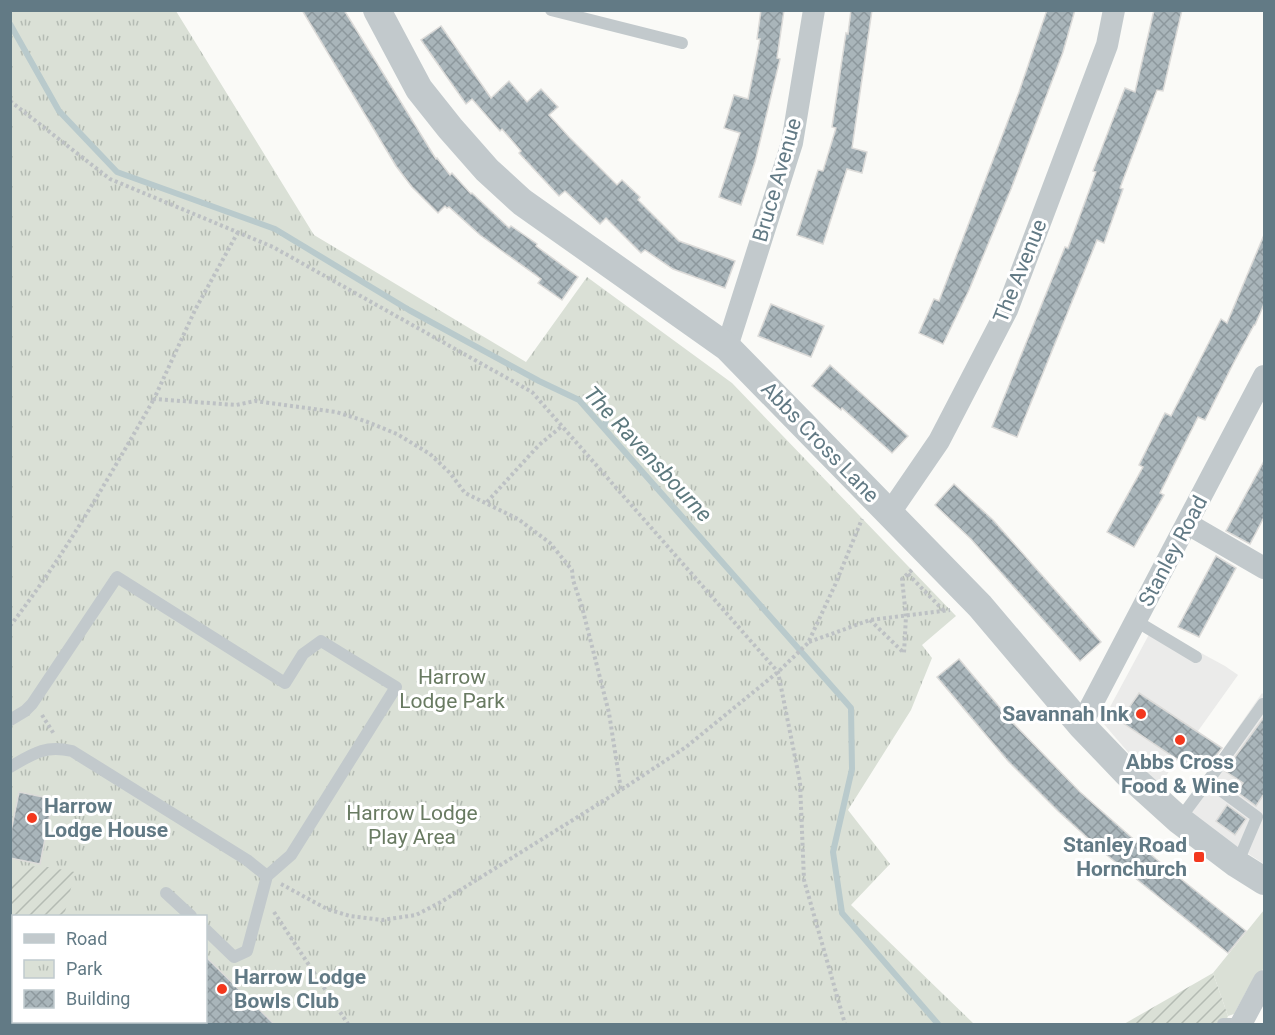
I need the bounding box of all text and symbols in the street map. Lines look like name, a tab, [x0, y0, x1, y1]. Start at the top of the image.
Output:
street label: Bruce Avenue	[748, 115, 806, 245]
street label: The Avenue	[988, 216, 1052, 326]
street label: Abbs Cross Lane	[756, 377, 884, 507]
water label: The Ravensbourne	[579, 381, 717, 527]
street label: Stanley Road	[1134, 492, 1212, 610]
park label: Harrow Lodge Park	[399, 665, 505, 713]
place label: Savannah Ink	[1002, 702, 1130, 726]
marker: Savannah Ink	[1134, 707, 1148, 721]
marker: Abbs Cross Food & Wine	[1173, 733, 1187, 747]
place label: Abbs Cross Food & Wine	[1121, 750, 1239, 798]
place label: Harrow Lodge House	[44, 794, 168, 842]
park label: Harrow Lodge Play Area	[346, 801, 478, 849]
marker: Harrow Lodge House	[25, 811, 39, 825]
place label: Stanley Road Hornchurch	[1063, 833, 1187, 881]
marker: Stanley Road Hornchurch	[1192, 850, 1206, 864]
legend	[12, 915, 207, 1023]
text: Road	[66, 928, 107, 949]
text: Park	[66, 958, 103, 979]
place label: Harrow Lodge Bowls Club	[234, 965, 366, 1013]
marker: Harrow Lodge Bowls Club	[215, 982, 229, 996]
text: Building	[66, 988, 130, 1009]

